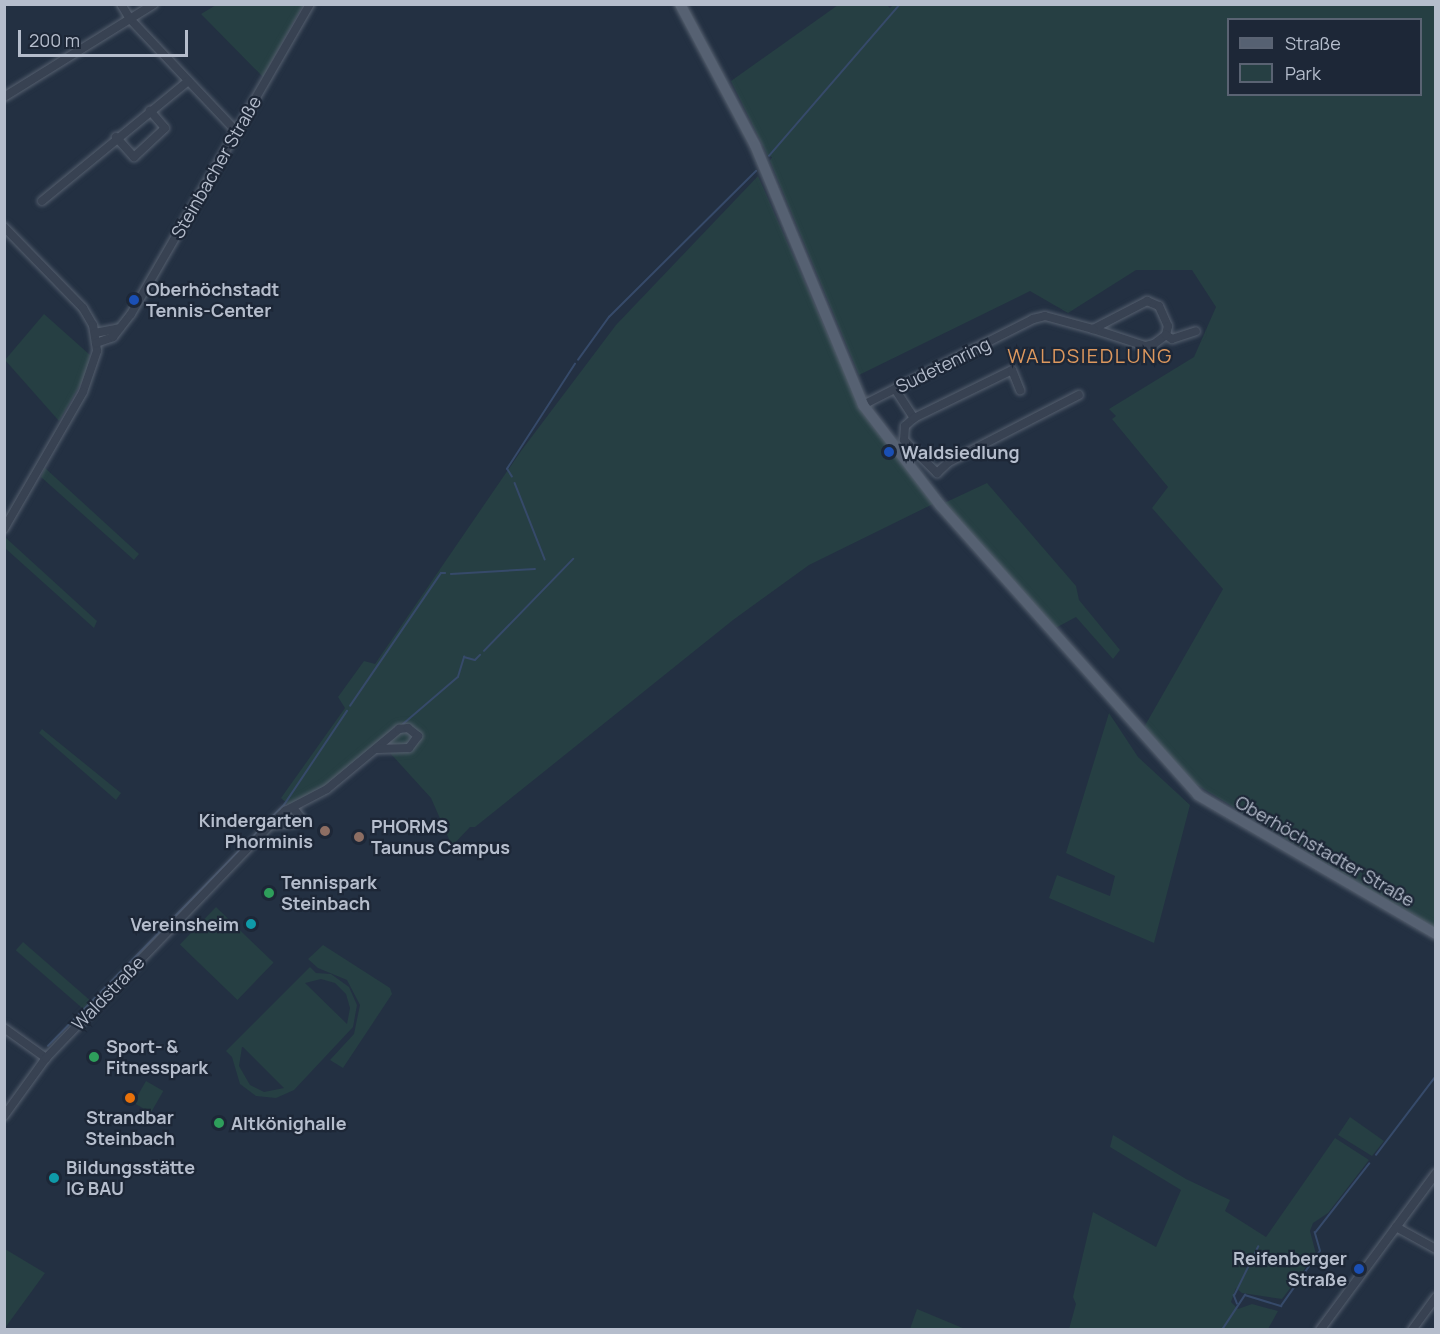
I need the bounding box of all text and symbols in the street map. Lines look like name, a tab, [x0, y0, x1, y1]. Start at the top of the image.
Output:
scale bar	[21, 18, 190, 56]
legend	[1227, 18, 1422, 96]
text: 200 m	[29, 28, 80, 52]
text: Straße	[1285, 31, 1341, 55]
text: Park	[1285, 61, 1321, 85]
street label: Steinbacher Straße	[166, 92, 266, 242]
place label: Oberhöchstadt Tennis-Center	[146, 279, 279, 322]
marker: Oberhöchstadt Tennis-Center	[127, 293, 141, 307]
street label: Sudetenring	[892, 333, 994, 397]
district label: WALDSIEDLUNG	[1007, 343, 1173, 367]
place label: Waldsiedlung	[901, 441, 1020, 463]
marker: Waldsiedlung	[882, 445, 896, 459]
street label: Oberhöchstadter Straße	[1232, 791, 1418, 911]
place label: Kindergarten Phorminis	[199, 810, 313, 852]
place label: PHORMS Taunus Campus	[371, 816, 510, 858]
marker: Kindergarten Phorminis	[318, 824, 332, 838]
marker: PHORMS Taunus Campus	[352, 830, 366, 844]
place label: Tennispark Steinbach	[281, 872, 377, 914]
marker: Tennispark Steinbach	[262, 886, 276, 900]
place label: Vereinsheim	[130, 913, 239, 935]
marker: Vereinsheim	[244, 917, 258, 931]
street label: Waldstraße	[67, 951, 149, 1035]
place label: Sport- & Fitnesspark	[106, 1036, 208, 1078]
marker: Sport- & Fitnesspark	[87, 1050, 101, 1064]
marker: Strandbar Steinbach	[123, 1091, 137, 1105]
place label: Strandbar Steinbach	[85, 1107, 175, 1150]
place label: Altkönighalle	[231, 1112, 346, 1134]
marker: Altkönighalle	[212, 1116, 226, 1130]
place label: Bildungsstätte IG BAU	[66, 1157, 195, 1200]
marker: Bildungsstätte IG BAU	[47, 1171, 61, 1185]
place label: Reifenberger Straße	[1233, 1248, 1347, 1290]
marker: Reifenberger Straße	[1352, 1262, 1366, 1276]

